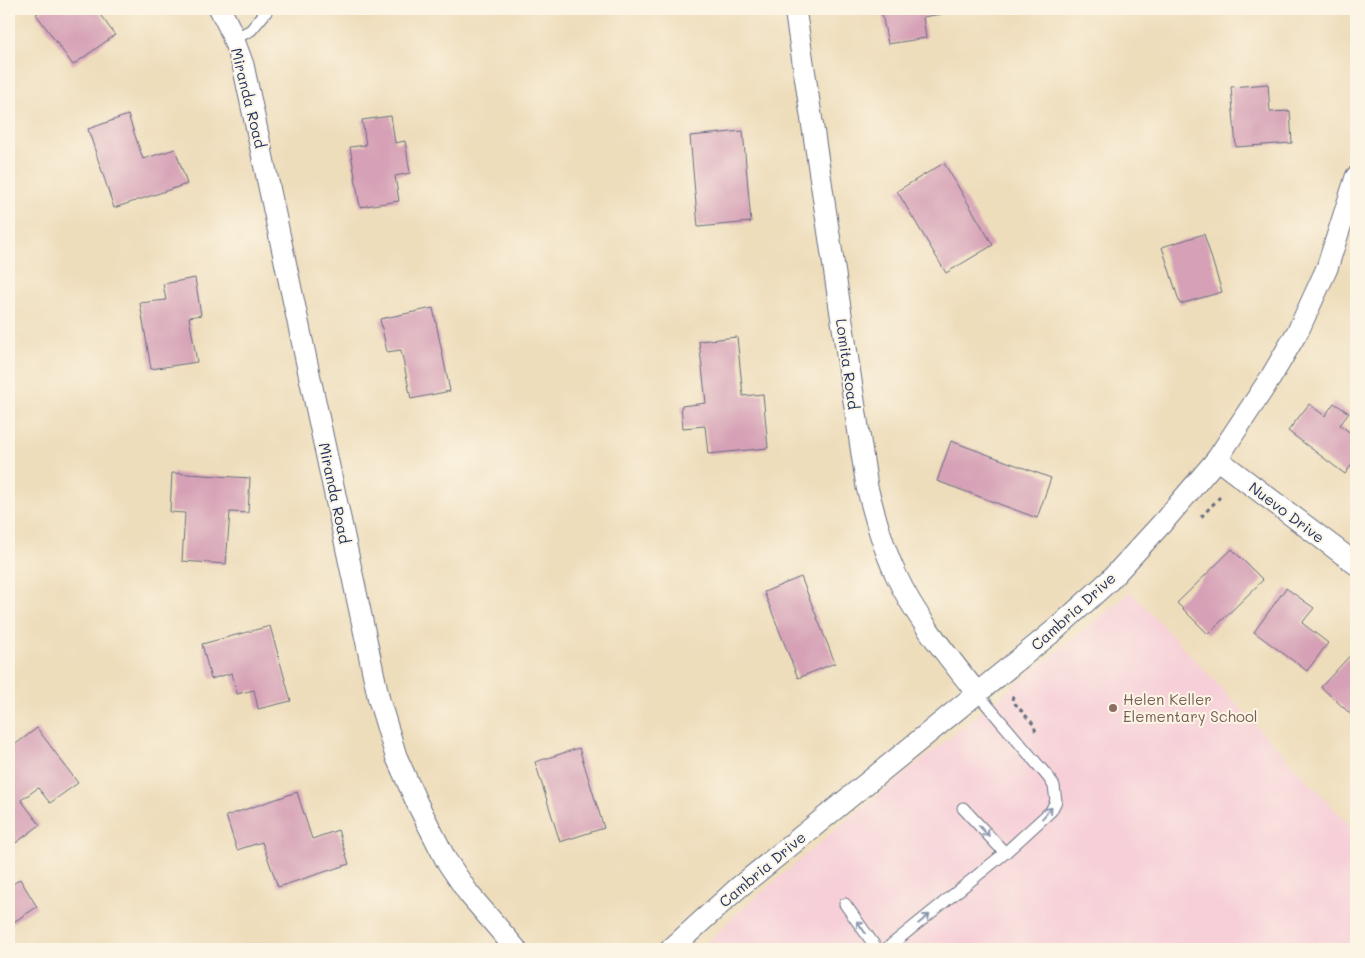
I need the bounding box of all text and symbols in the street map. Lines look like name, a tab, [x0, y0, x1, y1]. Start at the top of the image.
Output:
street label: Miranda Road	[227, 46, 271, 150]
street label: Lomita Road	[832, 317, 864, 411]
street label: Miranda Road	[315, 441, 355, 545]
street label: Nuevo Drive	[1245, 477, 1329, 547]
street label: Cambria Drive	[1026, 568, 1120, 654]
place label: Helen Keller Elementary School	[1123, 689, 1258, 726]
marker: Helen Keller Elementary School	[1107, 702, 1119, 714]
one-way arrow	[1042, 807, 1053, 820]
one-way arrow	[978, 824, 990, 837]
street label: Cambria Drive	[714, 827, 810, 911]
one-way arrow	[917, 913, 930, 924]
one-way arrow	[856, 920, 866, 934]

